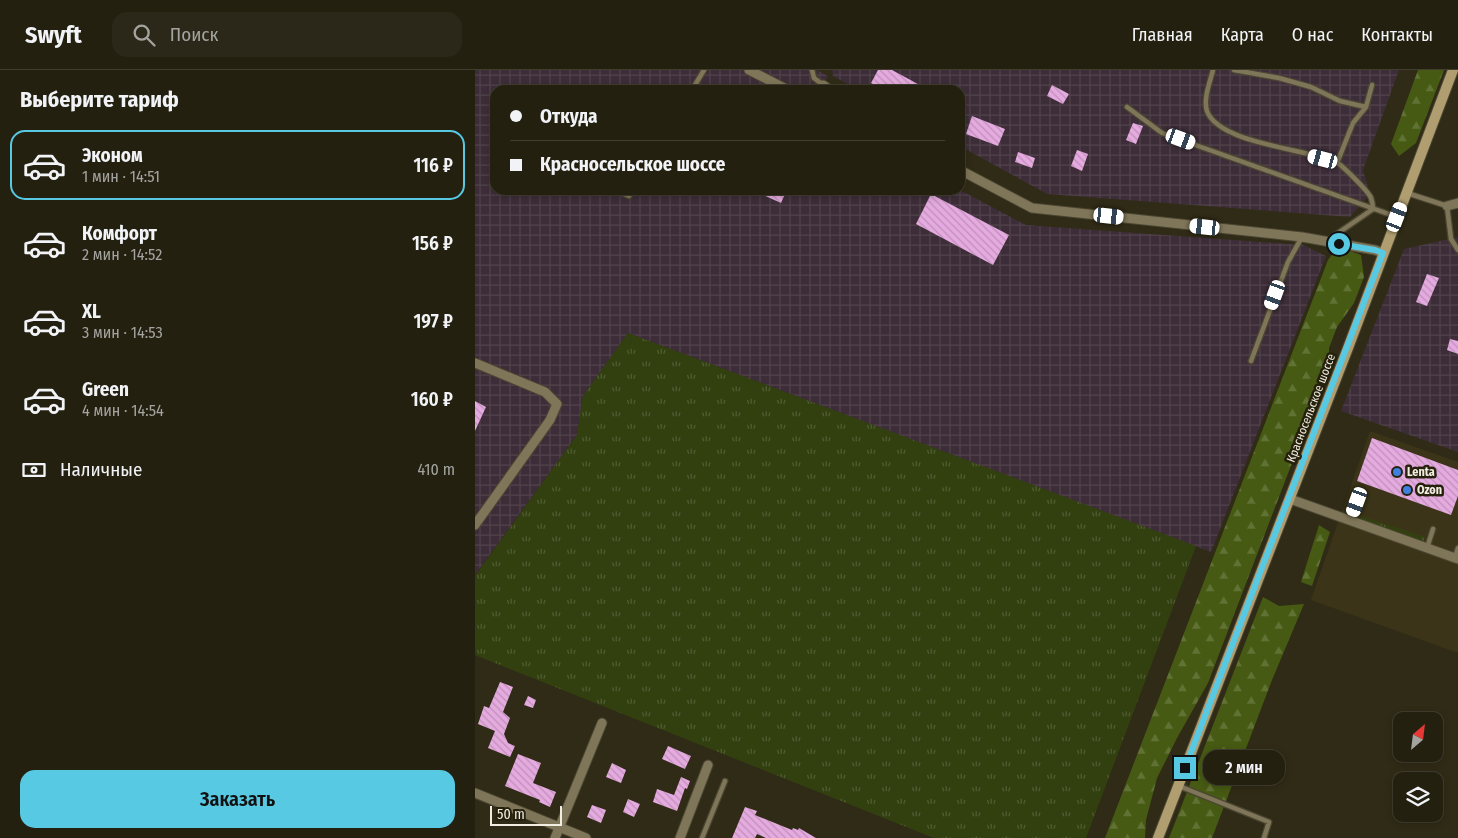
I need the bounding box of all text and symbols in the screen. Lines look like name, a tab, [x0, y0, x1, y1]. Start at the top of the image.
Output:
search box	[112, 12, 462, 57]
text: Swyft	[25, 21, 82, 49]
icon: search	[130, 21, 158, 49]
text: Поиск	[170, 23, 218, 46]
text: Главная	[1132, 24, 1193, 46]
text: Карта	[1221, 24, 1264, 46]
text: О нас	[1292, 24, 1333, 46]
text: Контакты	[1361, 24, 1433, 46]
text: Выберите тариф	[20, 86, 179, 113]
text: Откуда	[540, 105, 597, 128]
car	[1164, 127, 1197, 151]
icon: car	[22, 143, 67, 188]
text: Эконом	[82, 144, 143, 167]
car	[1306, 148, 1339, 170]
text: Красносельское шоссе	[540, 153, 725, 176]
text: 116 ₽	[413, 154, 453, 177]
text: 1 мин · 14:51	[82, 167, 160, 186]
car	[1384, 200, 1409, 234]
car	[1093, 207, 1124, 225]
car	[1189, 218, 1220, 236]
icon: car	[22, 221, 67, 266]
text: Комфорт	[82, 222, 157, 245]
text: 156 ₽	[412, 232, 453, 255]
route start	[1328, 233, 1350, 255]
text: 2 мин · 14:52	[82, 245, 162, 264]
car	[1262, 278, 1287, 312]
icon: car	[22, 299, 67, 344]
text: XL	[82, 300, 101, 323]
text: 197 ₽	[413, 310, 453, 333]
text: 3 мин · 14:53	[82, 323, 163, 342]
street label: Красносельское шоссе	[1284, 352, 1338, 464]
icon: car	[22, 377, 67, 422]
text: Green	[82, 378, 129, 401]
text: 160 ₽	[411, 388, 453, 411]
text: 4 мин · 14:54	[82, 401, 164, 420]
icon: cash	[20, 456, 48, 484]
text: Наличные	[60, 458, 142, 481]
text: 410 m	[417, 460, 455, 479]
place label: Lenta	[1407, 465, 1435, 479]
marker: Lenta	[1391, 466, 1403, 478]
place label: Ozon	[1417, 483, 1442, 497]
marker: Ozon	[1401, 484, 1413, 496]
car	[1344, 485, 1369, 519]
north arrow	[1393, 712, 1443, 762]
map controls	[1393, 712, 1443, 822]
callout: 2 мин	[1203, 750, 1285, 786]
route end	[1174, 757, 1196, 779]
text: 2 мин	[1225, 758, 1263, 777]
button: Заказать	[20, 770, 455, 828]
button: layers	[1393, 772, 1443, 822]
scale bar	[490, 803, 563, 826]
text: 50 m	[497, 806, 525, 823]

